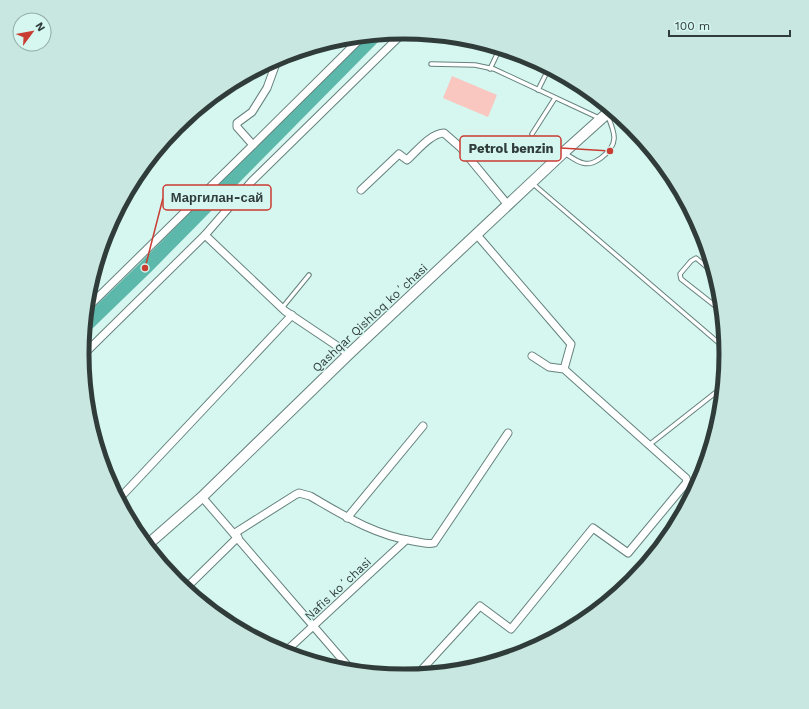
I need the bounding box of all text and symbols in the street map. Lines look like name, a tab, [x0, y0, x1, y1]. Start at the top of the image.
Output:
north arrow	[12, 12, 52, 52]
scale bar	[669, 12, 790, 38]
text: 100 m	[675, 19, 710, 33]
text: N	[32, 20, 48, 34]
callout: Petrol benzin	[460, 136, 561, 161]
text: Petrol benzin	[469, 141, 553, 156]
callout: Маргилан-сай	[163, 185, 271, 210]
text: Маргилан-сай	[171, 190, 263, 205]
street label: Qashqar Qishloq koʻchasi	[310, 261, 430, 375]
street label: Nafis koʻchasi	[302, 555, 374, 623]

